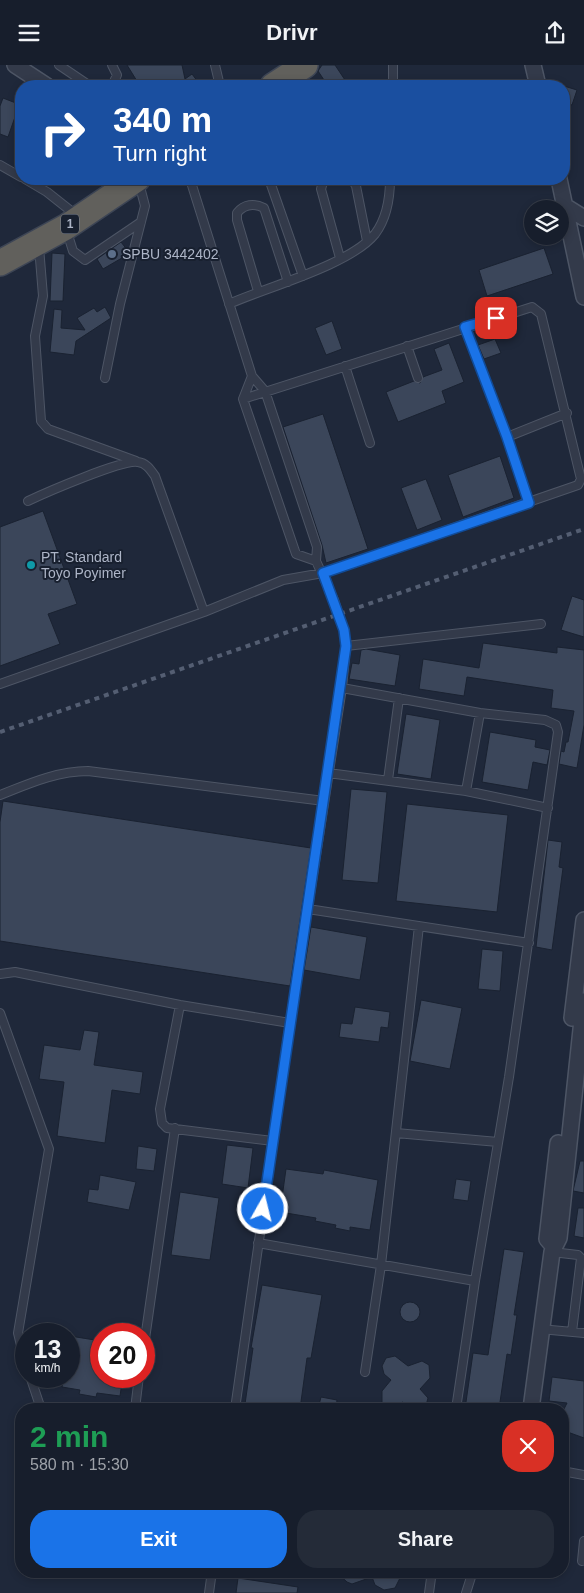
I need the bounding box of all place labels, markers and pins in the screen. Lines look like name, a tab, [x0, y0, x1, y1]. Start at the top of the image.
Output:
place label: SPBU 3442402	[122, 246, 219, 262]
marker: SPBU 3442402	[106, 248, 118, 260]
pin	[475, 297, 517, 339]
place label: PT. Standard Toyo Poyimer	[41, 549, 126, 581]
marker: PT. Standard Toyo Poyimer	[25, 559, 37, 571]

